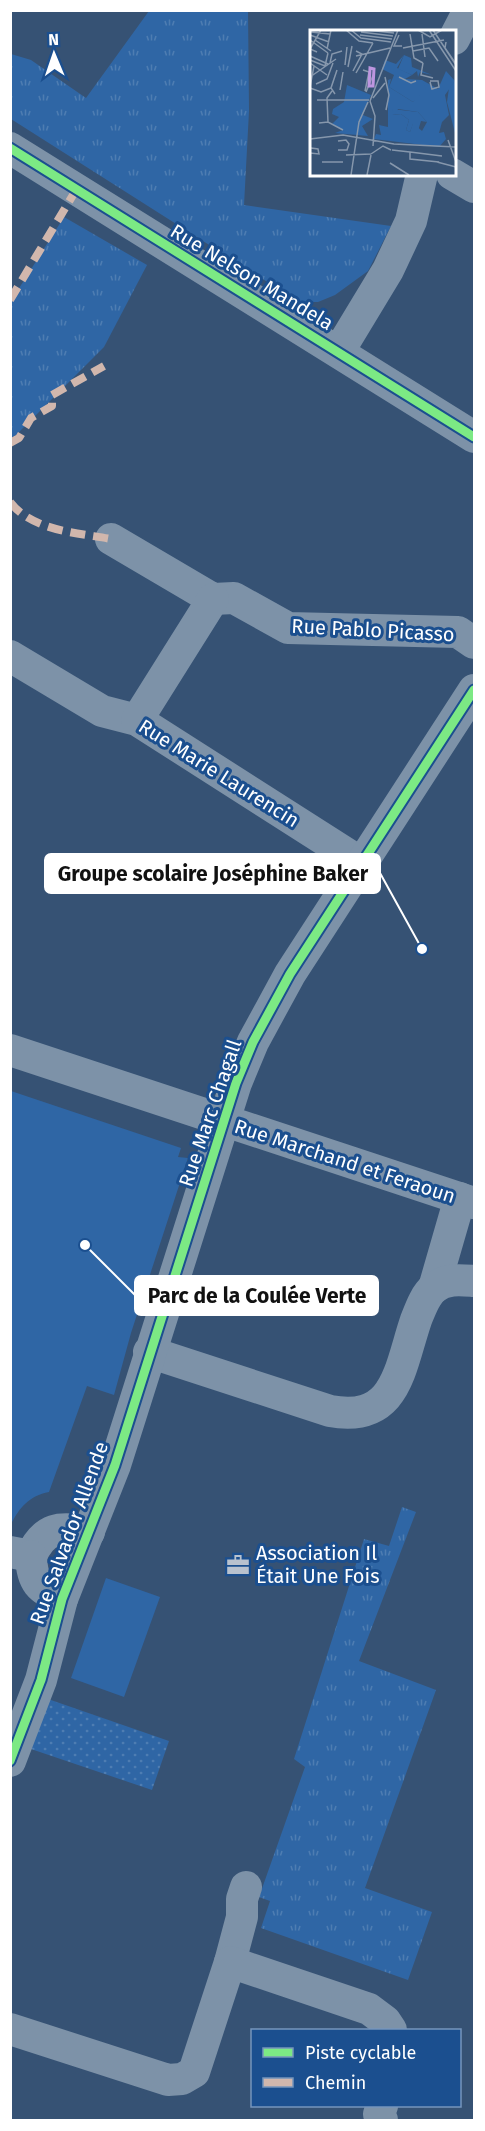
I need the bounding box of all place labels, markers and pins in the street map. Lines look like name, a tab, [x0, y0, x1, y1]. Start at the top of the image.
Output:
callout: Groupe scolaire Joséphine Baker	[45, 854, 380, 893]
callout: Parc de la Coulée Verte	[135, 1276, 378, 1315]
place label: Association Il Était Une Fois	[256, 1541, 379, 1588]
office icon: Association Il Était Une Fois	[225, 1552, 251, 1578]

